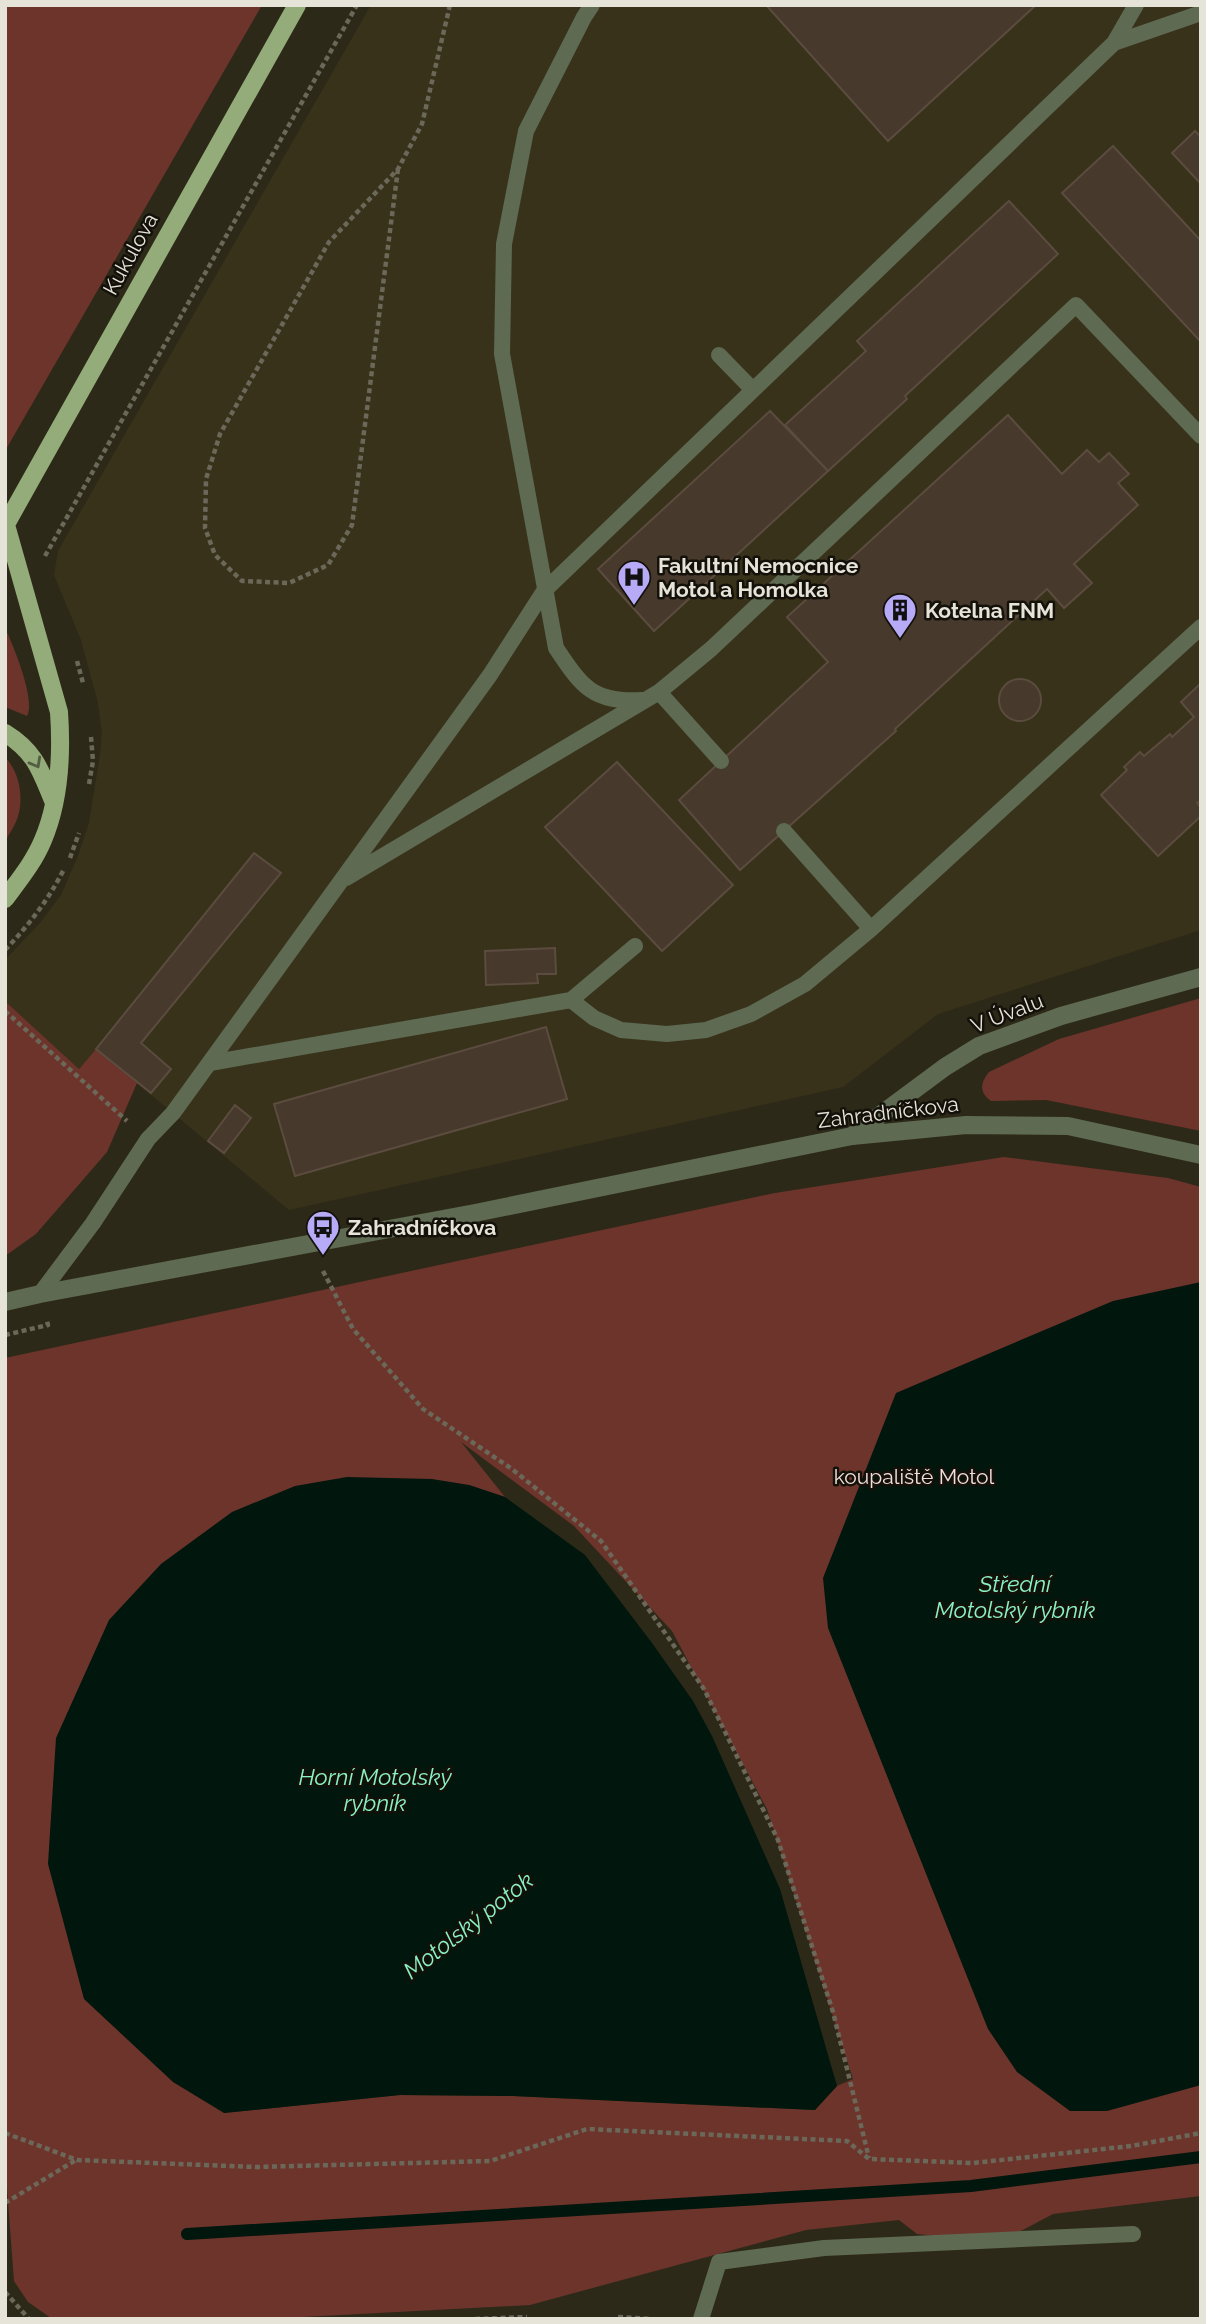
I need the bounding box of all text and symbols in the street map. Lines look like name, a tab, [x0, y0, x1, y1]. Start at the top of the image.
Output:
street label: Kukulova	[97, 209, 163, 299]
place label: Fakultní Nemocnice Motol a Homolka	[658, 553, 859, 602]
hospital icon: Fakultní Nemocnice Motol a Homolka	[615, 558, 653, 607]
building icon: Kotelna FNM	[881, 591, 919, 640]
place label: Kotelna FNM	[925, 598, 1054, 623]
one-way arrow	[28, 756, 41, 769]
street label: V Úvalu	[967, 988, 1047, 1038]
street label: Zahradníčkova	[816, 1091, 960, 1133]
bus stop icon: Zahradníčkova	[304, 1208, 342, 1257]
place label: Zahradníčkova	[348, 1215, 496, 1240]
park label: koupaliště Motol	[834, 1464, 995, 1489]
water label: Střední Motolský rybník	[935, 1570, 1095, 1623]
water label: Horní Motolský rybník	[298, 1763, 452, 1816]
water label: Motolský potok	[398, 1866, 538, 1984]

